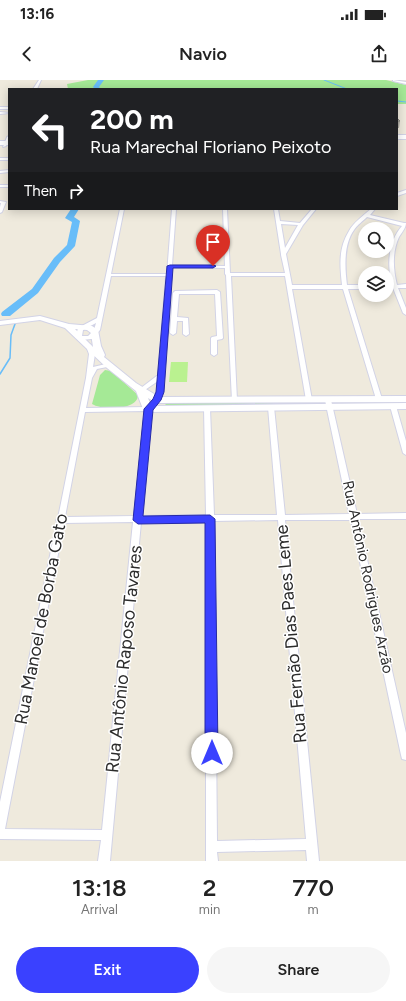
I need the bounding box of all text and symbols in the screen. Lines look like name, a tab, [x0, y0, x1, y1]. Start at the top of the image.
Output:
text: 13:16	[20, 5, 54, 23]
icon: back	[16, 43, 38, 65]
text: Navio	[179, 43, 227, 65]
icon: share	[368, 43, 390, 65]
text: 200 m	[90, 102, 174, 136]
icon: left	[24, 104, 76, 156]
text: Rua Marechal Floriano Peixoto	[90, 136, 332, 158]
icon: right	[65, 180, 87, 202]
text: Then	[24, 182, 57, 200]
map controls	[358, 222, 394, 302]
button: search	[358, 222, 394, 258]
pin	[196, 225, 230, 266]
icon: arrive	[202, 231, 224, 253]
button: layers	[358, 266, 394, 302]
street label: Rua Antônio Rodrigues Arzão	[339, 479, 397, 675]
street label: Rua Manoel de Borba Gato	[10, 512, 72, 726]
street label: Rua Fernão Dias Paes Leme	[270, 523, 312, 744]
street label: Rua Antônio Raposo Tavares	[101, 544, 147, 774]
position arrow	[191, 732, 233, 774]
text: 13:18	[72, 873, 127, 902]
text: 2	[203, 873, 216, 902]
text: 770	[292, 873, 334, 902]
text: Arrival	[81, 902, 118, 917]
text: min	[199, 902, 220, 917]
text: m	[308, 902, 319, 917]
button: Exit	[16, 947, 199, 993]
button: Share	[207, 947, 390, 993]

